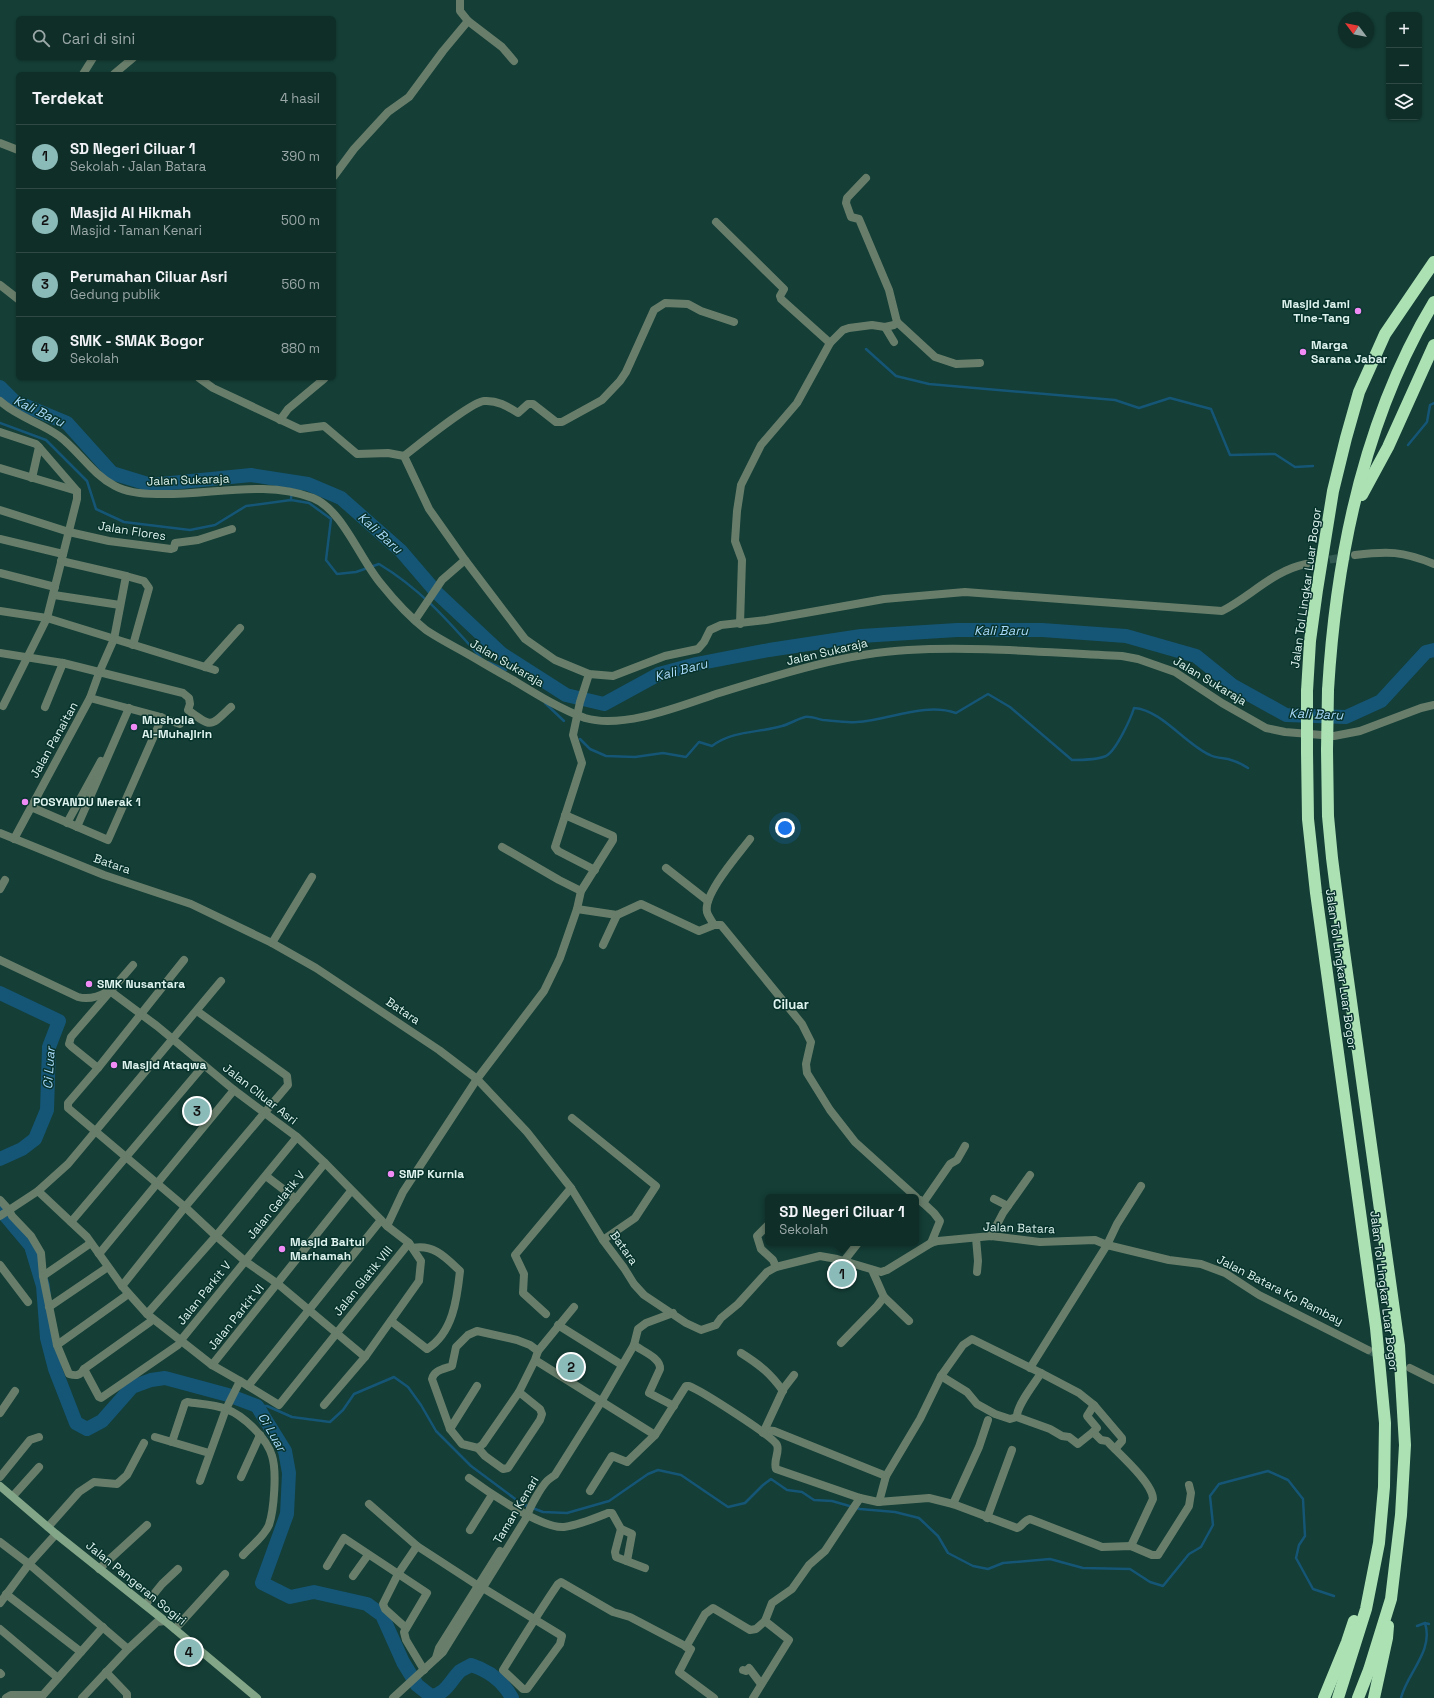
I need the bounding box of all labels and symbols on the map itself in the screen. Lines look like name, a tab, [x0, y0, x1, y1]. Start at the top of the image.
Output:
north arrow	[1338, 12, 1374, 48]
place label: Masjid Jami Tine-Tang	[1282, 296, 1350, 326]
marker: Masjid Jami Tine-Tang	[1353, 306, 1363, 316]
place label: Marga Sarana Jabar	[1311, 337, 1388, 367]
marker: Marga Sarana Jabar	[1298, 347, 1308, 357]
water label: Kali Baru	[11, 392, 68, 431]
street label: Jalan Sukaraja	[146, 471, 230, 489]
street label: Jalan Tol Lingkar Luar Bogor	[1287, 506, 1325, 669]
water label: Kali Baru	[354, 509, 407, 558]
street label: Jalan Flores	[97, 518, 167, 544]
water label: Kali Baru	[974, 622, 1029, 639]
street label: Jalan Sukaraja	[467, 635, 547, 691]
street label: Jalan Sukaraja	[785, 635, 869, 669]
street label: Jalan Sukaraja	[1170, 653, 1250, 709]
water label: Kali Baru	[653, 655, 710, 685]
street label: Jalan Panaitan	[26, 699, 82, 781]
water label: Kali Baru	[1289, 705, 1344, 723]
place label: Musholla Al-Muhajirin	[142, 712, 212, 742]
marker: Musholla Al-Muhajirin	[129, 722, 139, 732]
place label: POSYANDU Merak 1	[33, 794, 141, 810]
marker: POSYANDU Merak 1	[20, 797, 30, 807]
your location	[775, 818, 795, 838]
street label: Batara	[91, 850, 133, 878]
street label: Jalan Tol Lingkar Luar Bogor	[1322, 888, 1360, 1051]
place label: SMK Nusantara	[97, 976, 185, 992]
marker: SMK Nusantara	[84, 979, 94, 989]
street label: Batara	[383, 994, 423, 1028]
district label: Ciluar	[773, 996, 809, 1013]
water label: Ci Luar	[39, 1044, 59, 1090]
place label: Masjid Ataqwa	[122, 1057, 206, 1073]
marker: Masjid Ataqwa	[109, 1060, 119, 1070]
street label: Jalan CIluar Asri	[219, 1060, 301, 1128]
pin: 3	[184, 1096, 210, 1126]
place label: SMP Kurnia	[399, 1166, 464, 1182]
street label: Jalan Gelatik V	[243, 1167, 309, 1243]
marker: SMP Kurnia	[386, 1169, 396, 1179]
street label: Jalan Tol Lingkar Luar Bogor	[1366, 1210, 1402, 1373]
street label: Jalan Batara	[983, 1219, 1055, 1237]
street label: Batara	[607, 1228, 642, 1268]
place label: Masjid Baitul Marhamah	[290, 1234, 365, 1264]
street label: Jalan Glatik VIII	[330, 1243, 396, 1319]
marker: Masjid Baitul Marhamah	[277, 1244, 287, 1254]
street label: Jalan Batara Kp Rambay	[1214, 1251, 1346, 1329]
street label: Jalan Parkit V	[173, 1257, 235, 1328]
pin: 1	[829, 1259, 855, 1289]
street label: Jalan Parkit VI	[204, 1281, 268, 1353]
pin: 2	[558, 1352, 584, 1382]
water label: Ci Luar	[254, 1409, 291, 1456]
street label: Taman Kenari	[489, 1473, 543, 1547]
street label: Jalan Pangeran Sogiri	[83, 1538, 190, 1628]
pin: 4	[176, 1637, 202, 1667]

